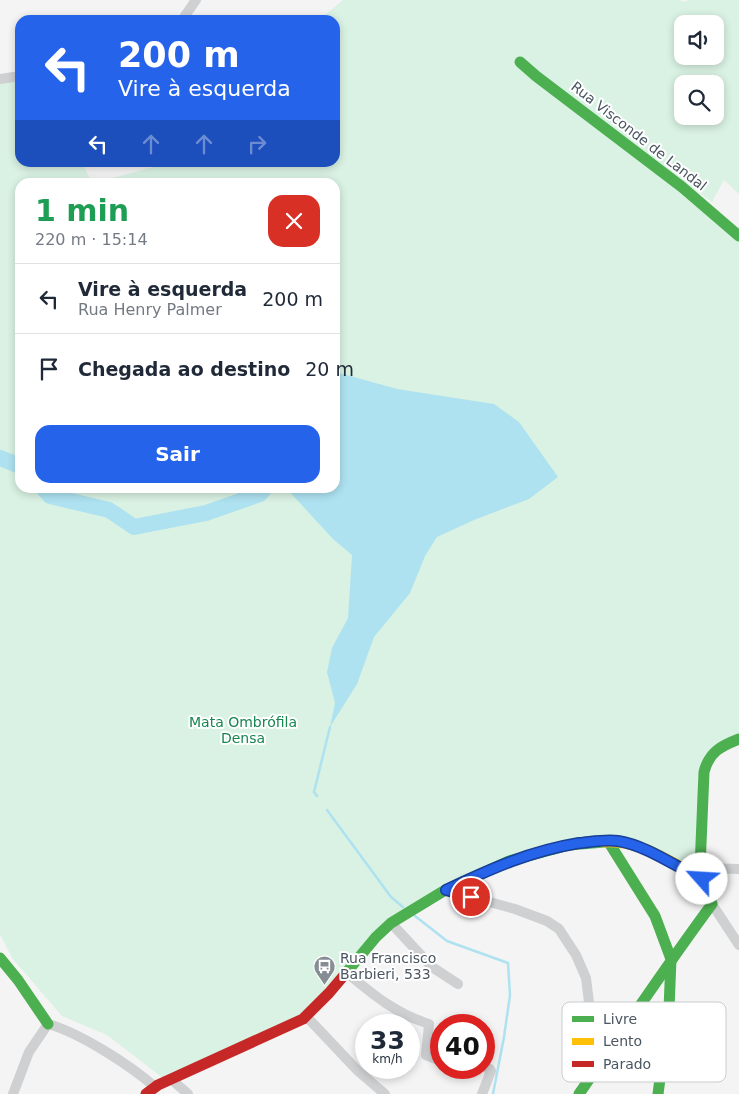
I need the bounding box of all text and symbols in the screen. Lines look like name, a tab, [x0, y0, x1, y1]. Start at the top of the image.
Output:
map controls	[674, 15, 724, 125]
button: sound	[674, 15, 724, 65]
icon: left	[35, 35, 100, 100]
text: 200 m	[118, 35, 240, 75]
button: search	[674, 75, 724, 125]
text: Vire à esquerda	[118, 76, 291, 101]
street label: Rua Visconde de Landal	[568, 78, 710, 194]
icon: left	[84, 130, 112, 158]
icon: ahead	[137, 130, 165, 158]
icon: ahead	[190, 130, 218, 158]
icon: right	[243, 130, 271, 158]
text: 1 min	[35, 193, 129, 228]
button: close	[268, 195, 320, 247]
text: 220 m · 15:14	[35, 230, 148, 249]
text: Vire à esquerda	[78, 278, 247, 300]
icon: left	[35, 285, 63, 313]
text: 200 m	[262, 288, 323, 310]
text: Rua Henry Palmer	[78, 300, 222, 319]
icon: arrive	[35, 355, 63, 383]
text: Chegada ao destino	[78, 358, 290, 380]
text: 20 m	[305, 358, 354, 380]
button: Sair	[35, 425, 320, 483]
park label: Mata Ombrófila Densa	[189, 714, 297, 746]
position arrow	[675, 852, 727, 904]
pin	[450, 876, 492, 918]
icon: arrive	[457, 883, 485, 911]
place label: Rua Francisco Barbieri, 533	[340, 950, 436, 982]
bus stop icon: Rua Francisco Barbieri, 533	[312, 954, 336, 985]
legend	[562, 1002, 726, 1082]
text: Livre	[603, 1011, 637, 1027]
speed limit sign: 40	[430, 1014, 495, 1079]
text: 33	[370, 1026, 405, 1055]
text: Lento	[603, 1033, 642, 1049]
text: km/h	[372, 1052, 403, 1066]
text: Parado	[603, 1056, 651, 1072]

